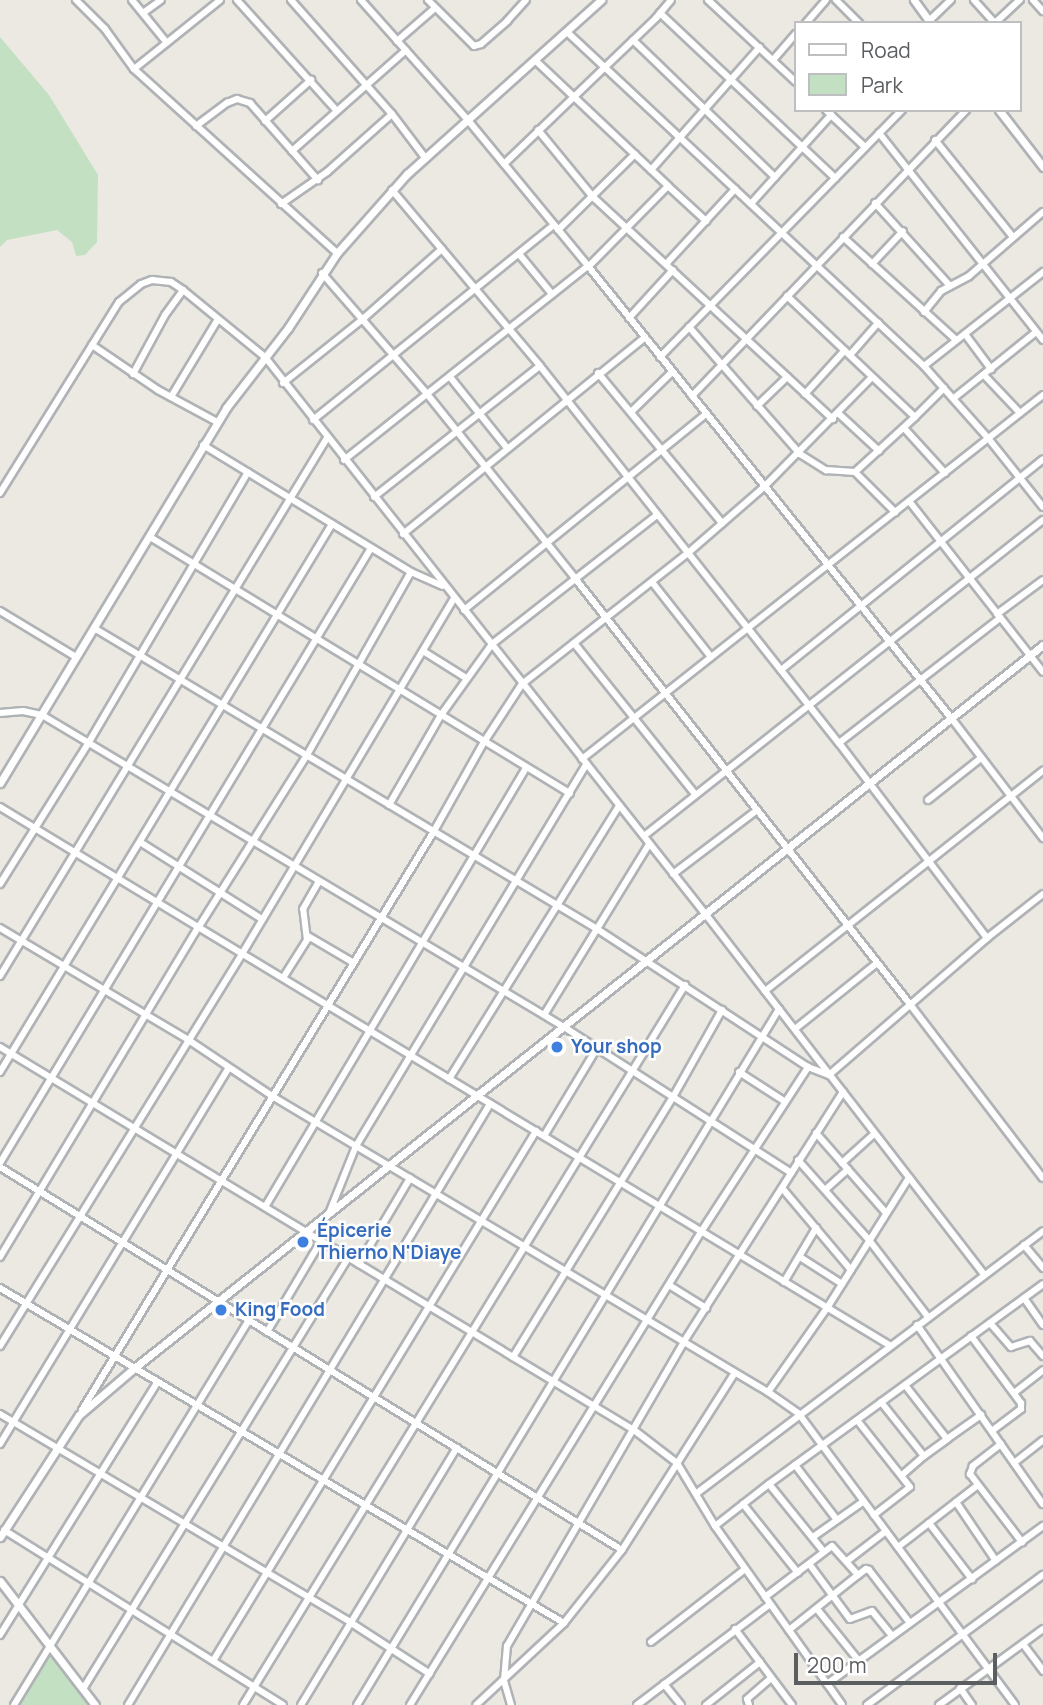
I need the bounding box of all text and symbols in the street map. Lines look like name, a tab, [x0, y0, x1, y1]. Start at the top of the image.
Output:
legend	[794, 21, 1022, 112]
text: Road	[861, 36, 911, 64]
text: Park	[861, 71, 903, 99]
place label: Your shop	[571, 1036, 662, 1058]
marker: Your shop	[549, 1039, 565, 1055]
place label: Épicerie Thierno N'Diaye	[317, 1220, 461, 1264]
marker: Épicerie Thierno N'Diaye	[295, 1234, 311, 1250]
place label: King Food	[235, 1299, 325, 1321]
marker: King Food	[213, 1302, 229, 1318]
scale bar	[798, 1638, 1001, 1682]
text: 200 m	[807, 1651, 867, 1679]

